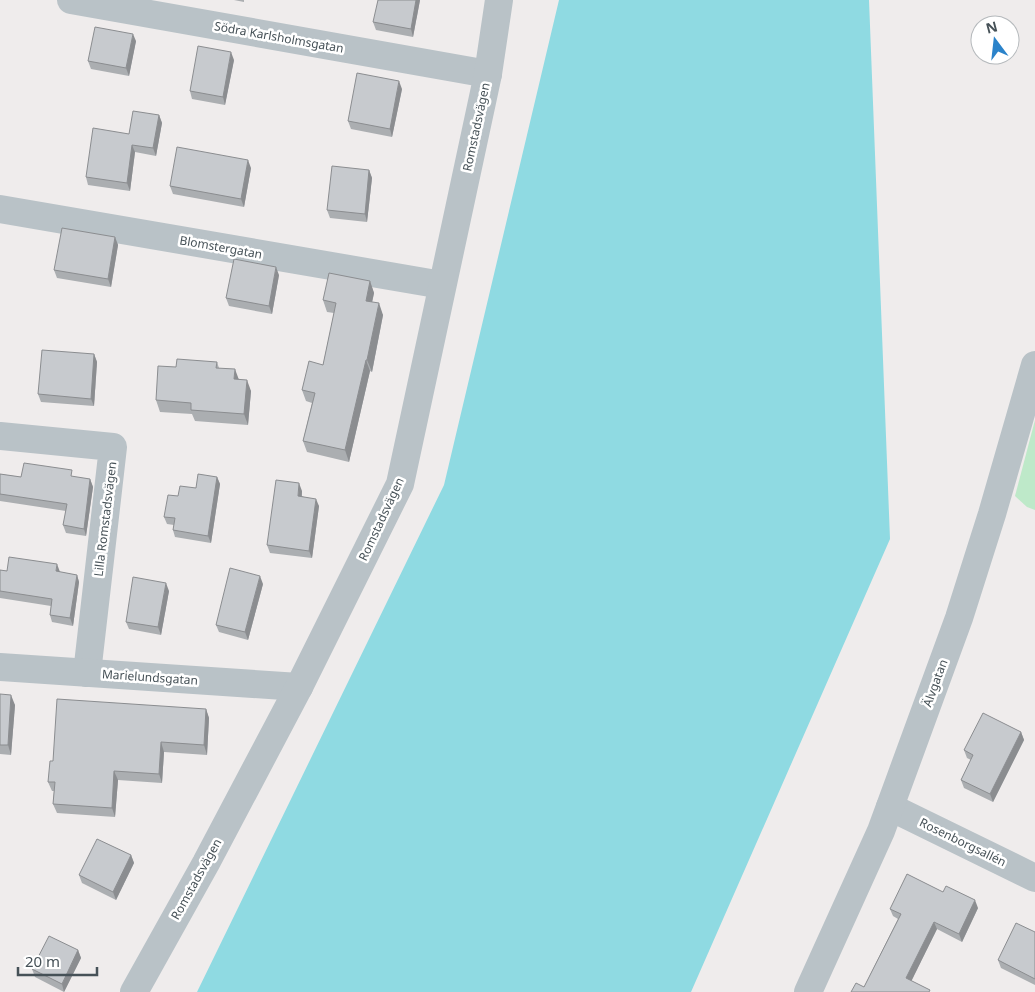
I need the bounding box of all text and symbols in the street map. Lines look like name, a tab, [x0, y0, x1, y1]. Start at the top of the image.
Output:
north arrow	[970, 15, 1020, 65]
text: N	[984, 16, 999, 38]
street label: Södra Karlsholmsgatan	[213, 17, 345, 57]
street label: Romstadsvägen	[458, 81, 494, 173]
street label: Blomstergatan	[178, 231, 264, 263]
street label: Lilla Romstadsvägen	[90, 461, 120, 577]
street label: Romstadsvägen	[354, 474, 408, 564]
street label: Älvgatan	[919, 657, 951, 709]
street label: Marielundsgatan	[101, 665, 199, 689]
street label: Rosenborgsallén	[917, 814, 1009, 870]
street label: Romstadsvägen	[167, 835, 225, 923]
scale bar	[18, 944, 96, 976]
text: 20 m	[25, 951, 60, 971]

